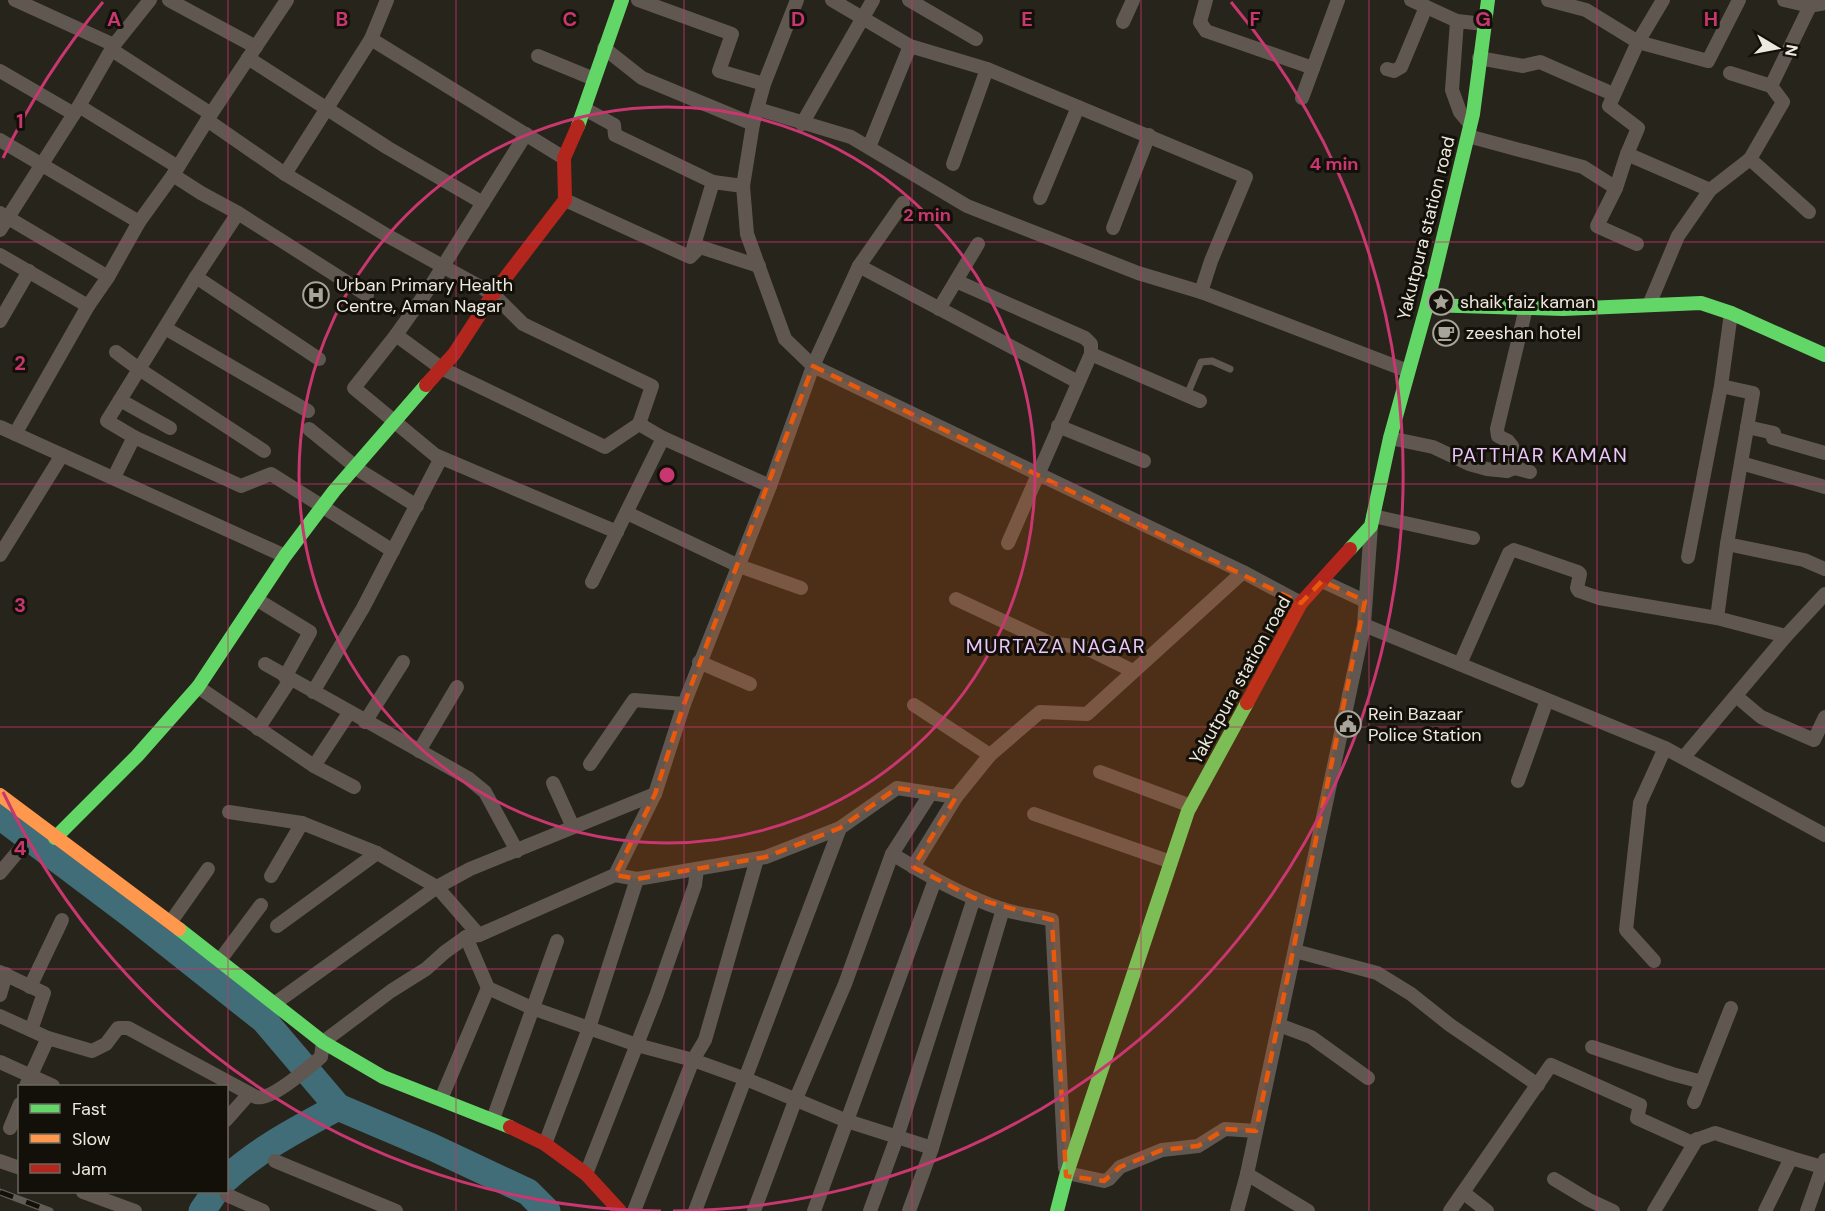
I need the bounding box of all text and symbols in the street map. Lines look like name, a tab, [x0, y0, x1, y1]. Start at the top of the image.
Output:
text: A	[107, 6, 121, 32]
text: B	[336, 6, 348, 32]
text: C	[563, 6, 577, 32]
text: D	[791, 6, 805, 32]
text: E	[1021, 6, 1033, 32]
text: F	[1249, 6, 1261, 32]
text: G	[1475, 6, 1491, 32]
text: H	[1704, 6, 1718, 32]
north arrow	[1747, 18, 1807, 78]
text: N	[1780, 43, 1803, 58]
text: 1	[16, 108, 24, 134]
street label: Yakutpura station road	[1392, 134, 1460, 322]
text: 4 min	[1310, 152, 1358, 176]
text: 2 min	[903, 203, 951, 227]
place label: Urban Primary Health Centre, Aman Nagar	[336, 273, 513, 318]
hospital icon: Urban Primary Health Centre, Aman Nagar	[301, 280, 331, 310]
place icon: shaik faiz kaman	[1426, 287, 1456, 317]
place label: shaik faiz kaman	[1460, 290, 1595, 314]
cafe icon: zeeshan hotel	[1431, 318, 1461, 348]
place label: zeeshan hotel	[1466, 321, 1581, 345]
text: 2	[14, 350, 26, 376]
district label: PATTHAR KAMAN	[1452, 442, 1628, 468]
centre of rings	[657, 465, 677, 485]
text: 3	[14, 592, 26, 618]
street label: Yakutpura station road	[1184, 592, 1296, 768]
district label: MURTAZA NAGAR	[966, 633, 1146, 659]
place label: Rein Bazaar Police Station	[1368, 702, 1482, 747]
public building icon: Rein Bazaar Police Station	[1333, 709, 1363, 739]
text: 4	[14, 835, 27, 861]
legend	[18, 1085, 228, 1193]
text: Fast	[72, 1097, 107, 1121]
text: Slow	[72, 1127, 111, 1151]
text: Jam	[72, 1157, 107, 1181]

